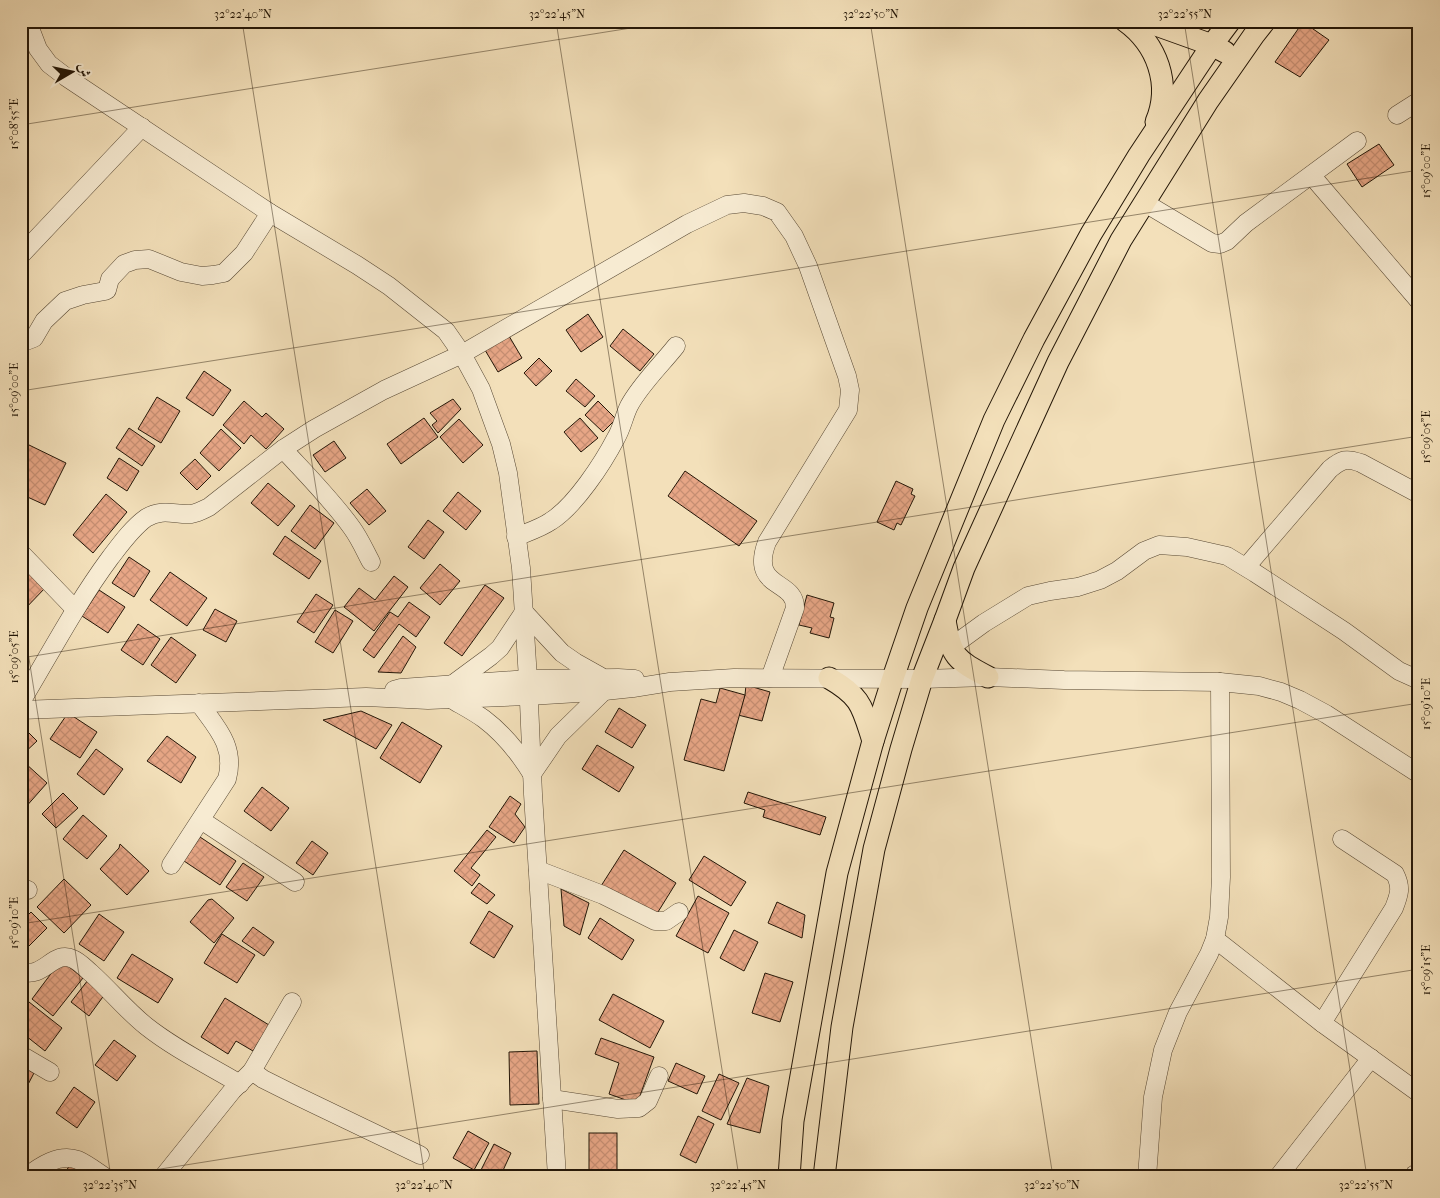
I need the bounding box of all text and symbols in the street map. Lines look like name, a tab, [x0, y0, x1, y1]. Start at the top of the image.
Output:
text: 32°22'40"N	[214, 7, 272, 21]
text: 32°22'45"N	[529, 7, 585, 21]
text: 32°22'50"N	[843, 7, 899, 21]
text: 32°22'55"N	[1158, 7, 1212, 21]
north arrow	[48, 48, 98, 98]
text: ش	[75, 62, 94, 78]
text: 15°08'55"E	[7, 98, 21, 150]
text: 15°09'00"E	[1419, 144, 1433, 198]
text: 15°09'00"E	[7, 363, 21, 417]
text: 15°09'05"E	[1419, 410, 1433, 464]
text: 15°09'05"E	[7, 630, 21, 684]
text: 15°09'10"E	[1419, 678, 1433, 730]
text: 15°09'10"E	[7, 897, 21, 949]
text: 15°09'15"E	[1419, 945, 1433, 995]
text: 32°22'35"N	[83, 1178, 137, 1192]
text: 32°22'40"N	[395, 1178, 453, 1192]
text: 32°22'45"N	[710, 1178, 766, 1192]
text: 32°22'50"N	[1024, 1178, 1080, 1192]
text: 32°22'55"N	[1339, 1178, 1393, 1192]

